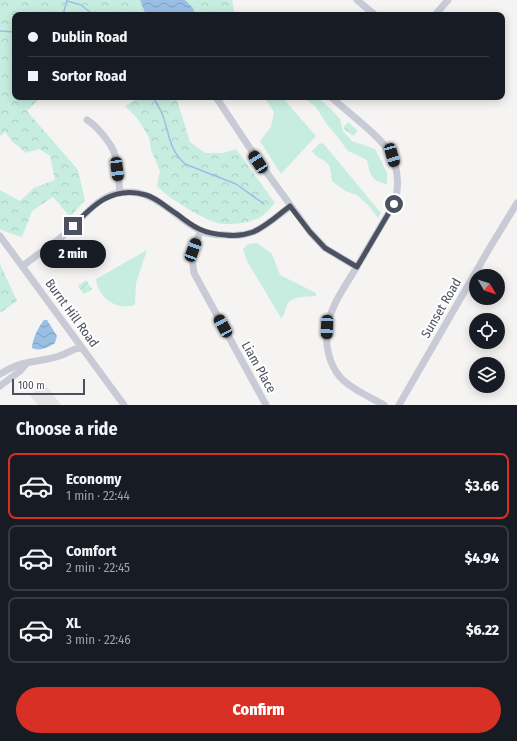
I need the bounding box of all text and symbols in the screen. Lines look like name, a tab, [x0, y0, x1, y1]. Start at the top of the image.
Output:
text: Dublin Road	[52, 28, 128, 46]
text: Sortor Road	[52, 67, 127, 85]
car	[383, 142, 401, 168]
car	[246, 149, 270, 175]
car	[110, 156, 124, 182]
route start	[385, 195, 403, 213]
route end	[64, 217, 82, 235]
car	[183, 237, 203, 263]
callout: 2 min	[40, 240, 106, 268]
text: 2 min	[59, 246, 87, 261]
north arrow	[469, 269, 505, 305]
map controls	[469, 269, 505, 393]
street label: Burnt Hill Road	[42, 276, 102, 350]
street label: Sunset Road	[418, 276, 464, 340]
car	[212, 313, 234, 339]
button: locate	[469, 313, 505, 349]
car	[321, 315, 333, 339]
street label: Liam Place	[239, 339, 279, 395]
button: layers	[469, 357, 505, 393]
scale bar	[12, 377, 85, 396]
text: 100 m	[18, 379, 45, 392]
text: Choose a ride	[16, 418, 118, 440]
icon: car	[18, 468, 54, 504]
text: Economy	[66, 470, 121, 488]
text: $3.66	[465, 477, 499, 495]
text: 1 min · 22:44	[66, 488, 130, 503]
icon: car	[18, 540, 54, 576]
text: Comfort	[66, 542, 117, 560]
text: $4.94	[465, 549, 499, 567]
text: 2 min · 22:45	[66, 560, 130, 575]
icon: car	[18, 612, 54, 648]
text: XL	[66, 614, 81, 632]
text: $6.22	[466, 621, 499, 639]
text: 3 min · 22:46	[66, 632, 131, 647]
button: Confirm	[16, 687, 501, 733]

